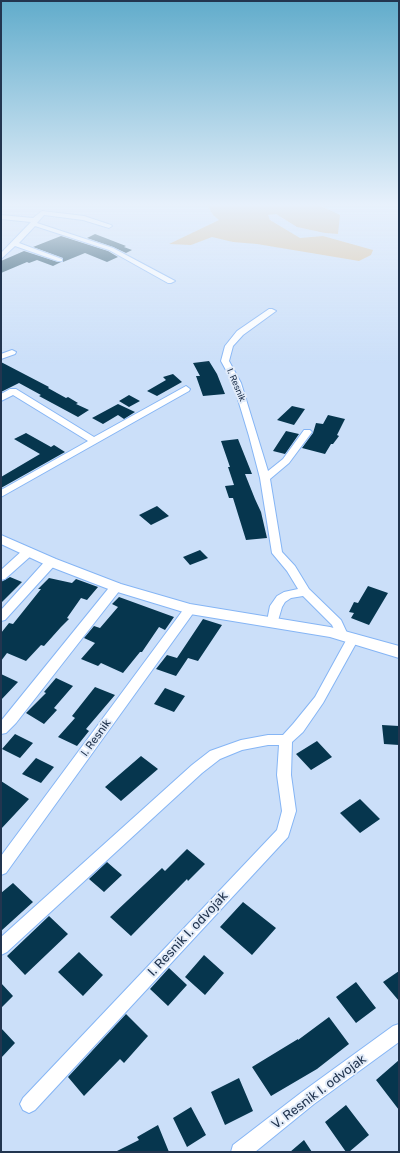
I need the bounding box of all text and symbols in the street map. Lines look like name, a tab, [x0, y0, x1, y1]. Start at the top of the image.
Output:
street label: I. Resnik	[224, 367, 248, 403]
street label: I. Resnik	[78, 717, 114, 759]
street label: I. Resnik I. odvojak	[145, 888, 231, 980]
street label: V. Resnik I. odvojak	[269, 1051, 369, 1133]

